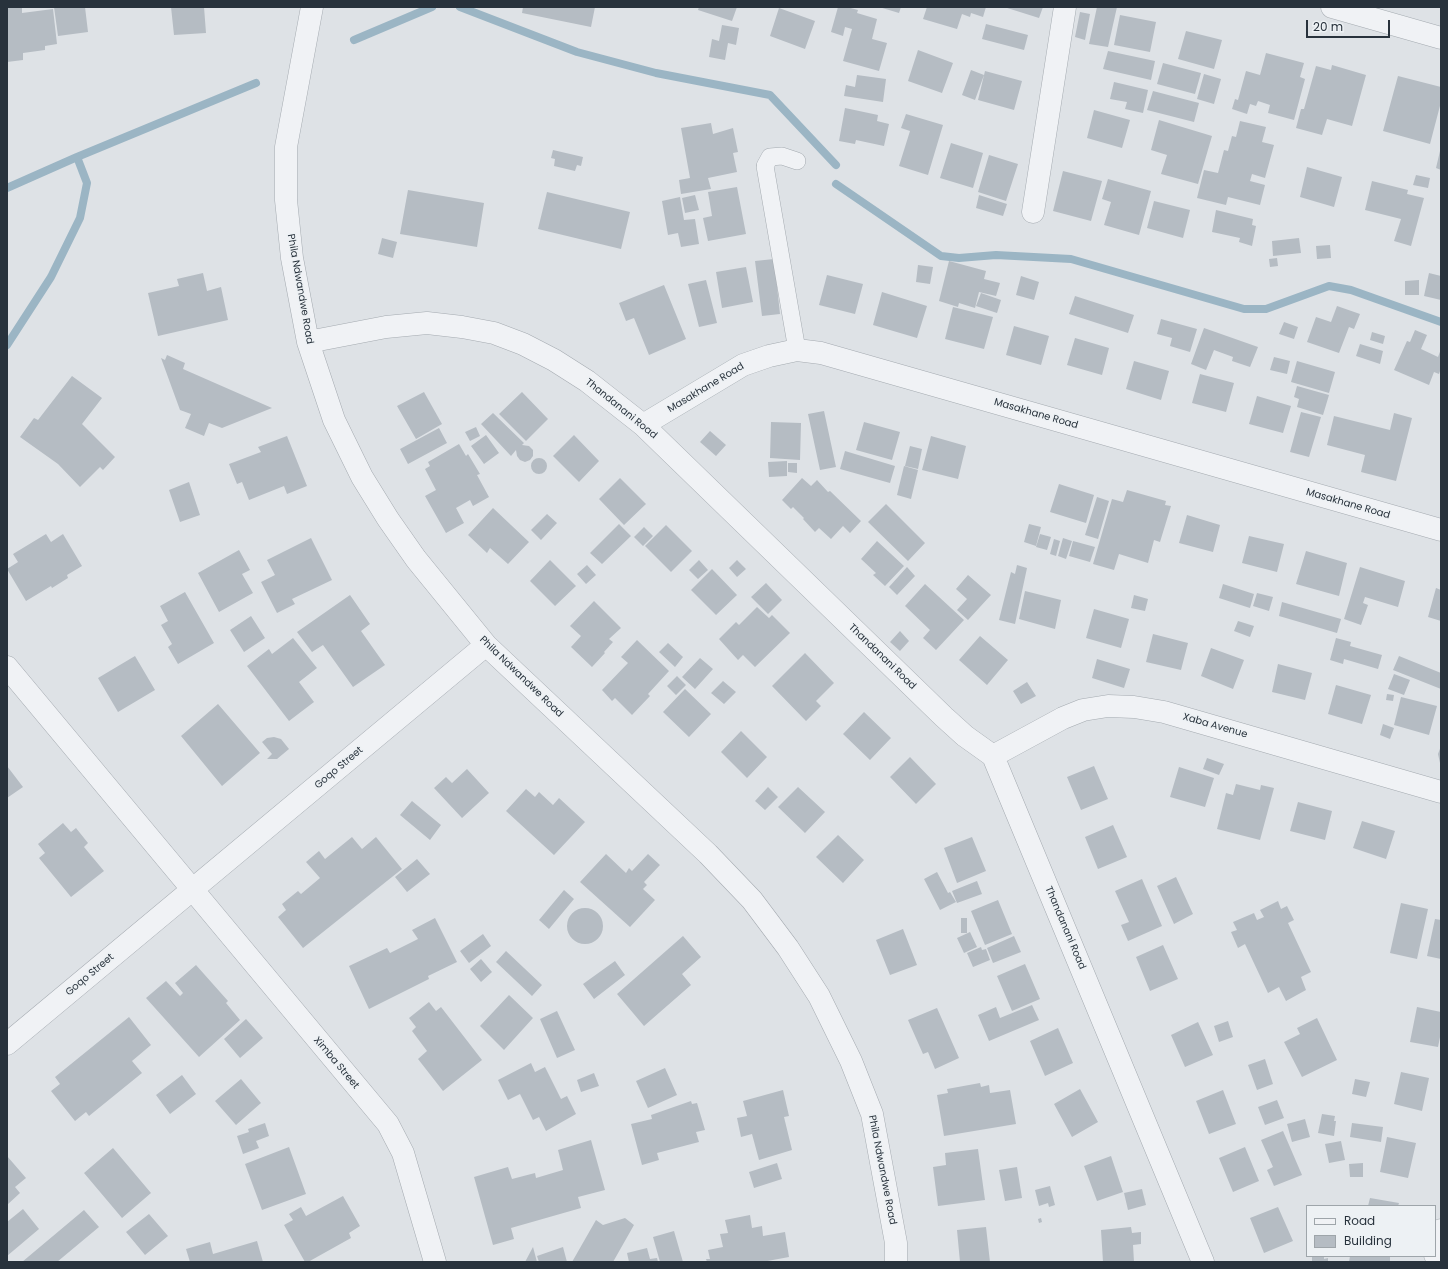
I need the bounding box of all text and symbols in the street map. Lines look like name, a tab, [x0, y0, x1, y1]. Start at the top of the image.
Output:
scale bar	[1308, 12, 1392, 38]
text: 20 m	[1313, 18, 1343, 35]
street label: Phila Ndwandwe Road	[284, 233, 316, 345]
street label: Masakhane Road	[666, 360, 746, 416]
street label: Thandanani Road	[583, 376, 659, 442]
street label: Masakhane Road	[993, 396, 1079, 432]
street label: Masakhane Road	[1305, 486, 1391, 522]
street label: Thandanani Road	[846, 622, 918, 692]
street label: Phila Ndwandwe Road	[477, 634, 565, 720]
street label: Xaba Avenue	[1181, 711, 1249, 741]
street label: Goqo Street	[312, 744, 366, 792]
street label: Thandanani Road	[1042, 885, 1088, 971]
street label: Goqo Street	[63, 951, 117, 999]
street label: Ximba Street	[311, 1034, 361, 1092]
street label: Phila Ndwandwe Road	[865, 1114, 899, 1226]
legend	[1306, 1205, 1436, 1257]
text: Road	[1344, 1212, 1375, 1229]
text: Building	[1344, 1232, 1392, 1249]

